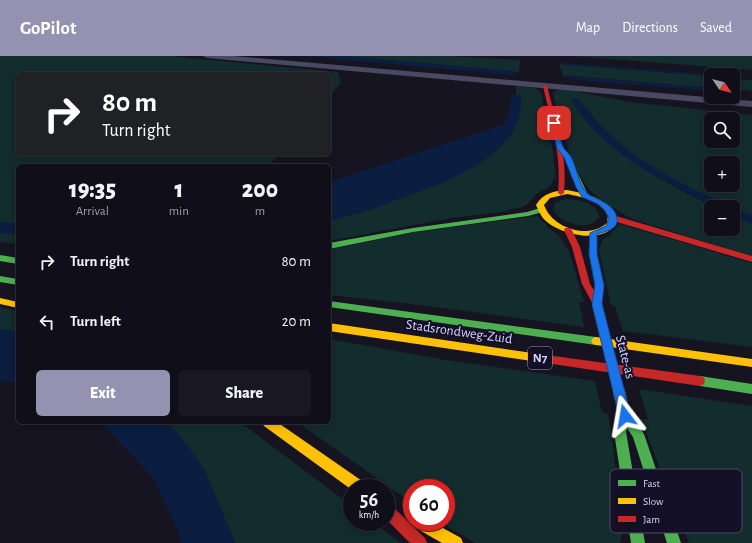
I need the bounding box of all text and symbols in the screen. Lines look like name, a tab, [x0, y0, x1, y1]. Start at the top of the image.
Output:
text: GoPilot	[20, 19, 76, 38]
text: Map	[576, 21, 600, 35]
text: Directions	[622, 21, 678, 35]
text: Saved	[700, 21, 732, 35]
north arrow	[704, 68, 740, 104]
map controls	[704, 68, 740, 236]
icon: right	[36, 88, 88, 140]
text: 80 m	[102, 89, 157, 117]
pin	[537, 106, 571, 140]
icon: arrive	[543, 112, 565, 134]
button: search	[704, 112, 740, 148]
text: Turn right	[102, 122, 171, 140]
button: +	[704, 156, 740, 192]
text: 19:35	[69, 178, 116, 202]
text: 1	[174, 178, 183, 202]
text: 200	[242, 178, 278, 202]
button: −	[704, 200, 740, 236]
text: Arrival	[76, 205, 109, 218]
text: min	[169, 205, 189, 218]
text: m	[255, 205, 265, 218]
icon: right	[36, 251, 58, 273]
text: Turn right	[70, 254, 129, 269]
text: 80 m	[281, 254, 311, 269]
icon: left	[36, 311, 58, 333]
text: Turn left	[70, 314, 121, 329]
text: 20 m	[282, 314, 311, 329]
street label: Stadsrondweg-Zuid	[405, 318, 513, 346]
street label: State-as	[613, 334, 637, 380]
road number: N7	[528, 347, 552, 369]
button: Exit	[36, 370, 170, 416]
button: Share	[178, 370, 311, 416]
position arrow	[604, 395, 646, 437]
legend	[610, 469, 742, 533]
text: Fast	[643, 478, 661, 489]
speed limit sign: 60	[403, 479, 455, 531]
text: 56	[360, 490, 378, 510]
text: Slow	[643, 496, 664, 507]
text: km/h	[359, 510, 379, 520]
text: Jam	[643, 514, 660, 525]

